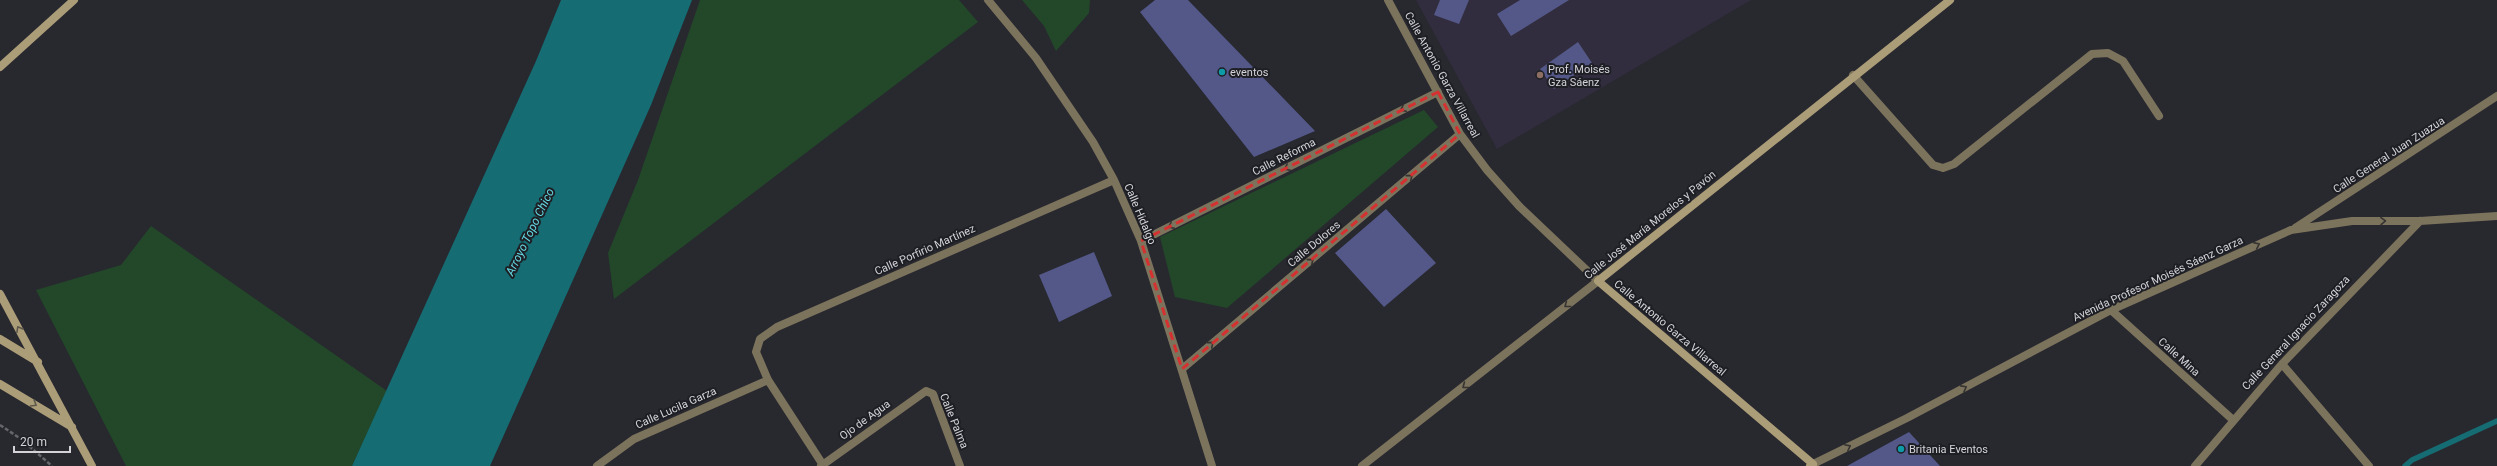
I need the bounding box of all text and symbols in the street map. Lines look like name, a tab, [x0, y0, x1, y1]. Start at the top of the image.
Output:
street label: Calle Antonio Garza Villarreal	[1402, 10, 1482, 140]
place label: Prof. Moisés Gza Sáenz	[1548, 63, 1610, 89]
place label: eventos	[1230, 66, 1269, 79]
marker: eventos	[1217, 67, 1227, 77]
marker: Prof. Moisés Gza Sáenz	[1535, 70, 1545, 80]
one-way arrow	[1400, 105, 1407, 112]
street label: Calle General Juan Zuazua	[2331, 114, 2447, 196]
street label: Calle Reforma	[1250, 136, 1318, 178]
one-way arrow	[1283, 163, 1291, 171]
street label: Calle José María Morelos y Pavón	[1582, 168, 1718, 282]
one-way arrow	[1405, 174, 1413, 181]
street label: Calle Hidalgo	[1121, 182, 1159, 246]
water label: Arroyo Topo Chico	[502, 186, 557, 279]
one-way arrow	[2380, 217, 2386, 225]
street label: Calle Dolores	[1285, 218, 1343, 270]
one-way arrow	[1167, 221, 1175, 229]
street label: Calle Porfirio Martínez	[873, 222, 978, 278]
street label: Avenida Profesor Moisés Sáenz Garza	[2071, 234, 2245, 324]
one-way arrow	[2253, 242, 2260, 250]
one-way arrow	[1306, 258, 1313, 265]
street label: Calle General Ignacio Zaragoza	[2240, 273, 2352, 393]
street label: Calle Antonio Garza Villarreal	[1611, 277, 1729, 379]
one-way arrow	[1565, 301, 1572, 308]
one-way arrow	[17, 326, 24, 333]
street label: Calle Mina	[2156, 335, 2202, 379]
one-way arrow	[1207, 342, 1214, 349]
one-way arrow	[1463, 381, 1470, 388]
street label: Calle Lucila Garza	[633, 384, 719, 432]
one-way arrow	[1960, 386, 1967, 393]
street label: Calle Palma	[937, 392, 971, 450]
street label: Ojo de Agua	[837, 397, 893, 443]
one-way arrow	[30, 400, 37, 407]
scale bar	[14, 428, 70, 454]
text: 20 m	[20, 435, 47, 449]
place label: Britania Eventos	[1909, 443, 1988, 456]
one-way arrow	[1844, 444, 1851, 452]
marker: Britania Eventos	[1896, 444, 1906, 454]

